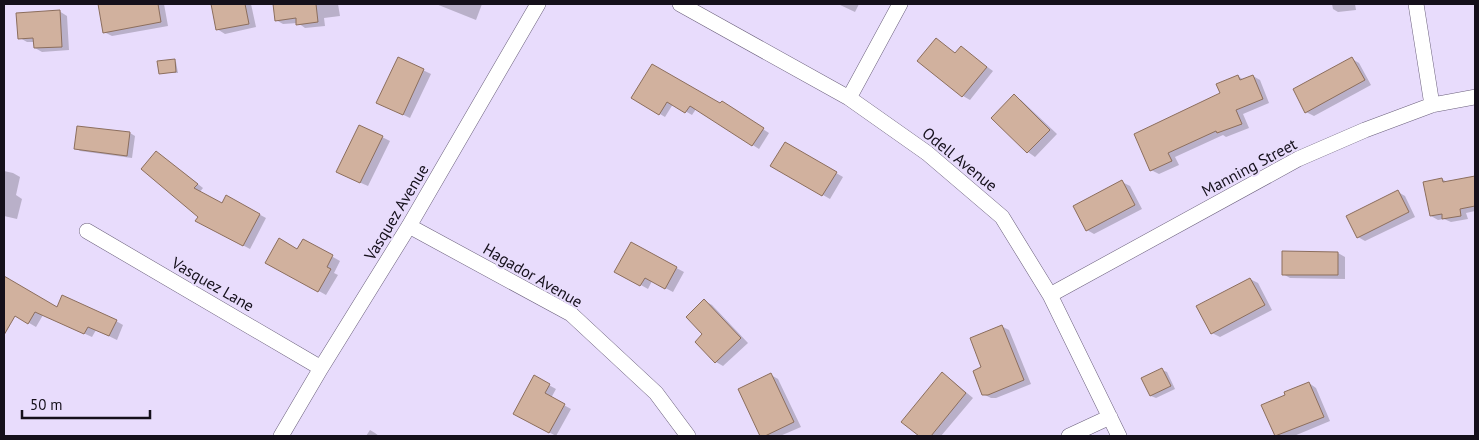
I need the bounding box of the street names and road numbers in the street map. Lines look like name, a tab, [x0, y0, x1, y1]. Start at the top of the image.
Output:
street label: Odell Avenue	[918, 123, 1002, 195]
street label: Manning Street	[1198, 133, 1300, 200]
street label: Vasquez Avenue	[359, 160, 433, 265]
street label: Hagador Avenue	[480, 238, 586, 312]
street label: Vasquez Lane	[167, 252, 258, 316]

